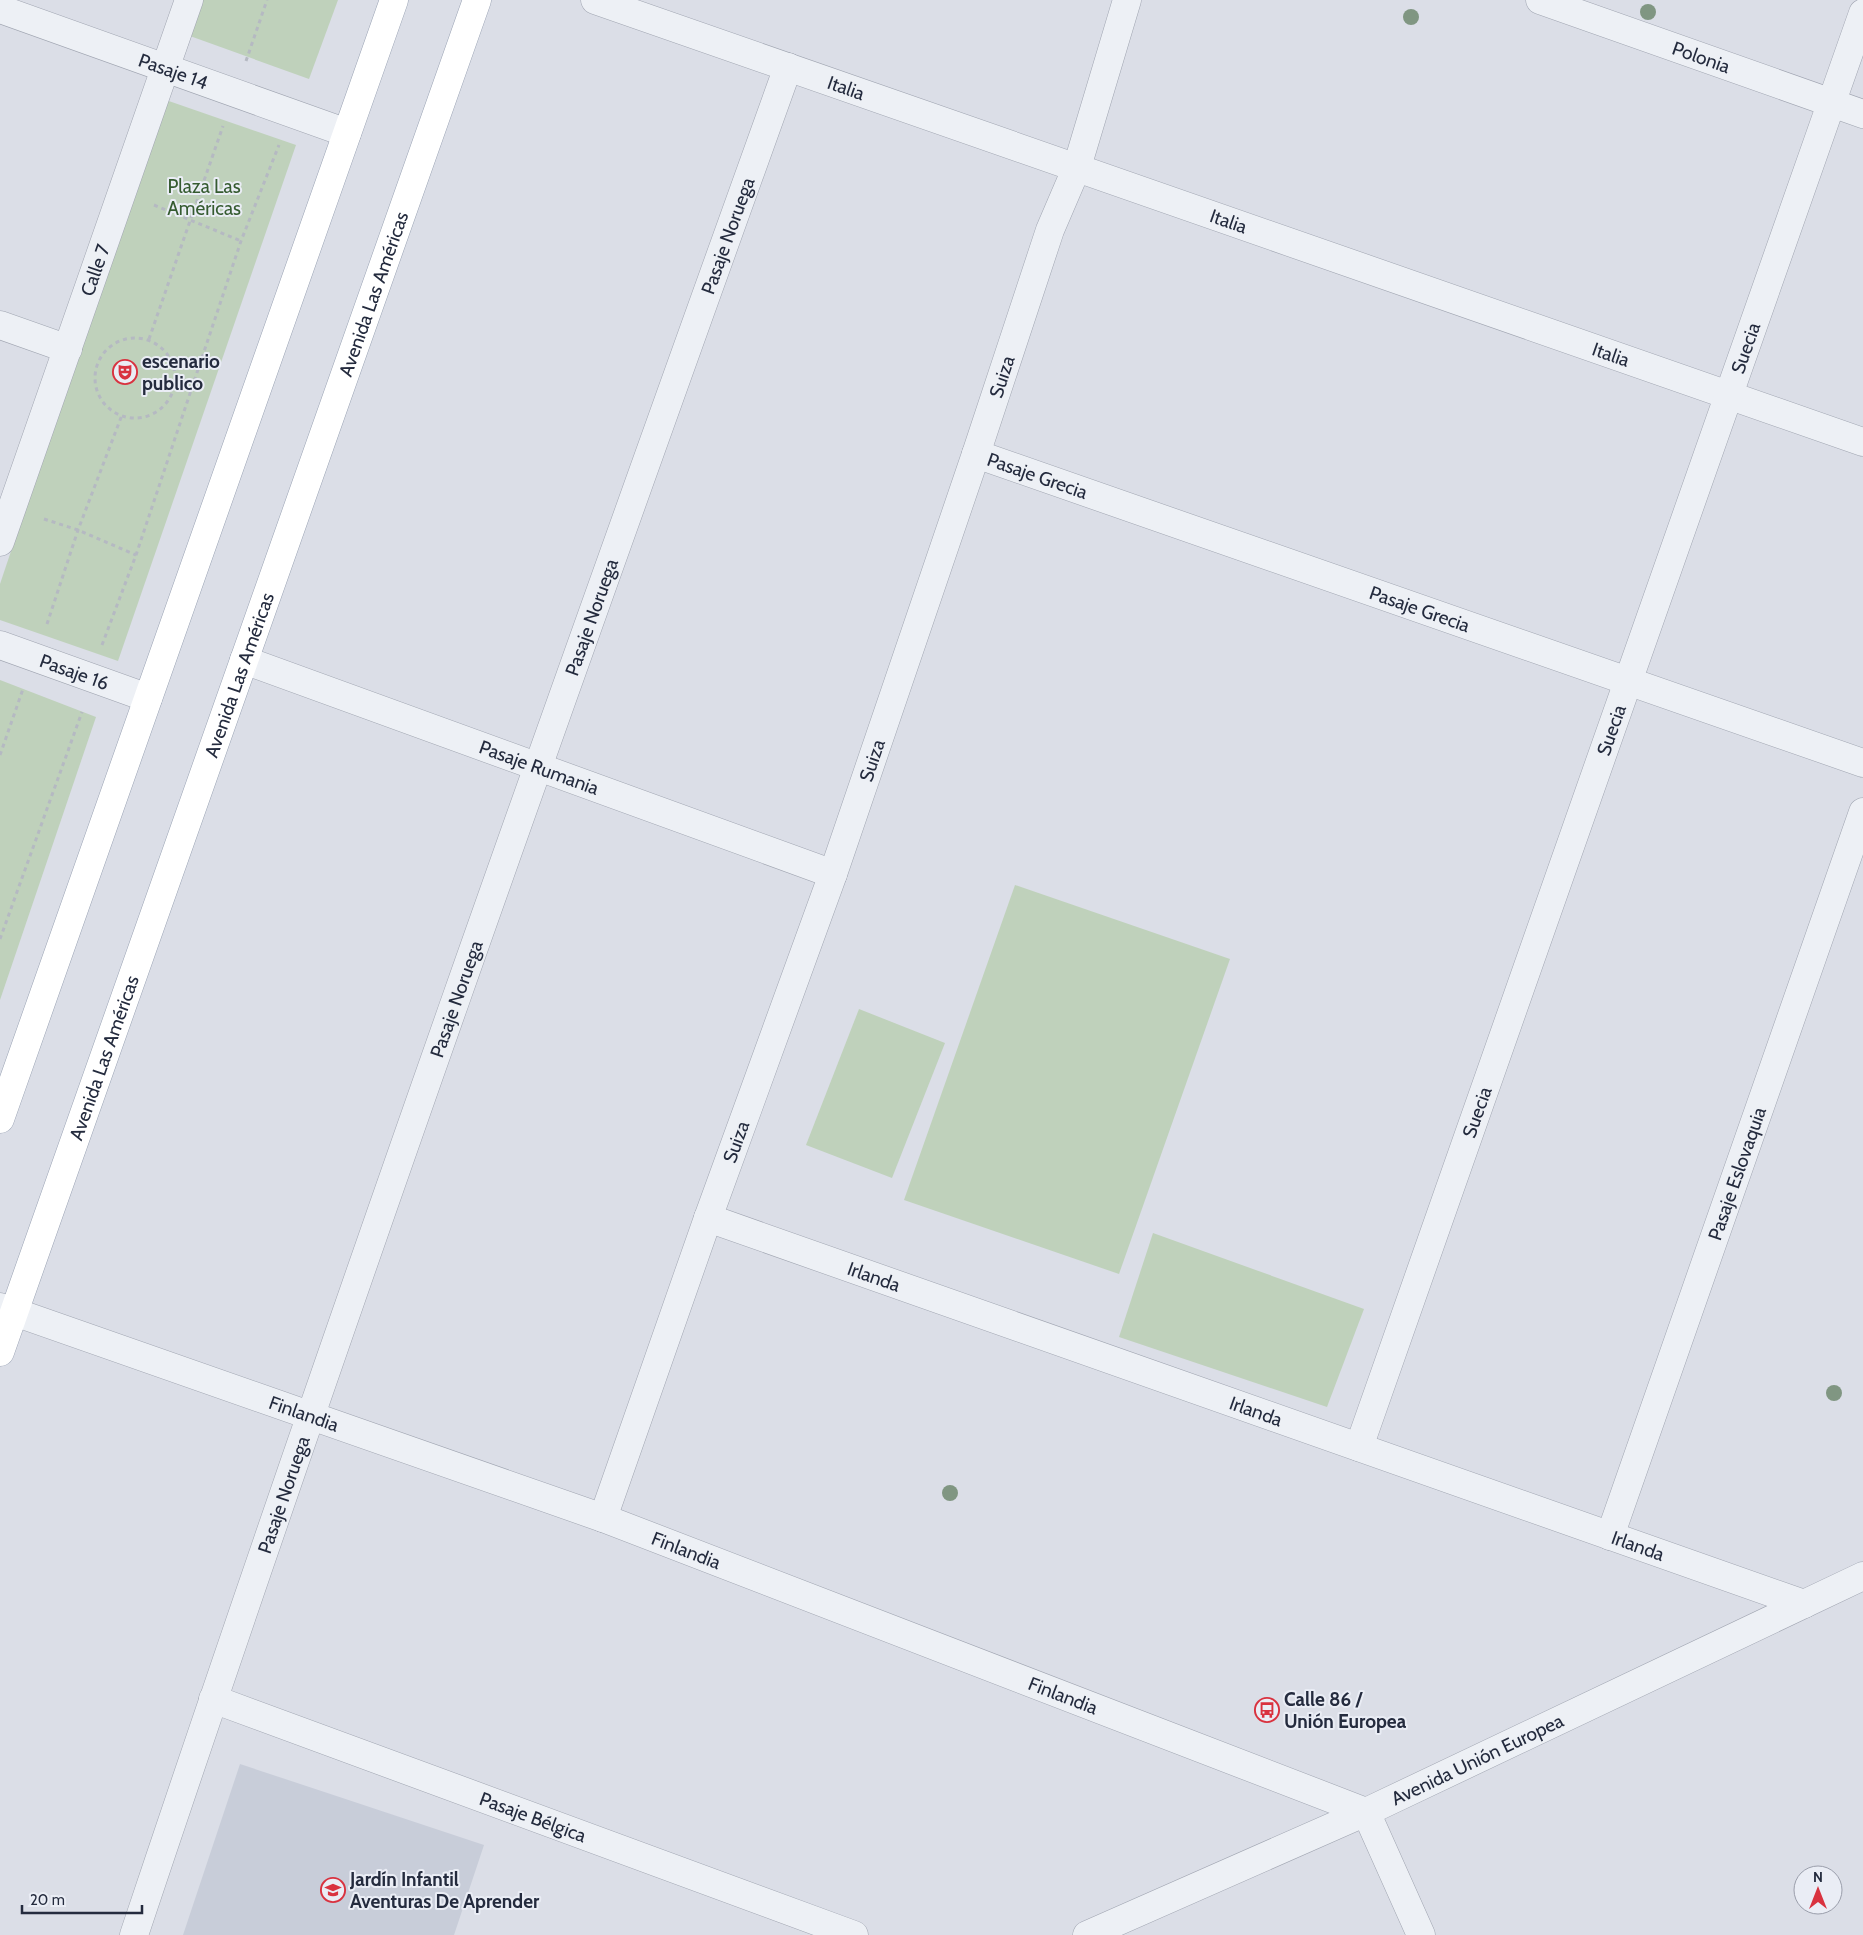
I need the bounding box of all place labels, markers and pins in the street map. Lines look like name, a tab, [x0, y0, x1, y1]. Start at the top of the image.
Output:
place label: escenario publico	[142, 350, 220, 395]
theatre icon: escenario publico	[112, 359, 138, 385]
place label: Calle 86 / Unión Europea	[1284, 1688, 1407, 1733]
bus stop icon: Calle 86 / Unión Europea	[1254, 1697, 1280, 1723]
place label: Jardín Infantil Aventuras De Aprender	[349, 1868, 540, 1913]
school or university icon: Jardín Infantil Aventuras De Aprender	[320, 1877, 346, 1903]

